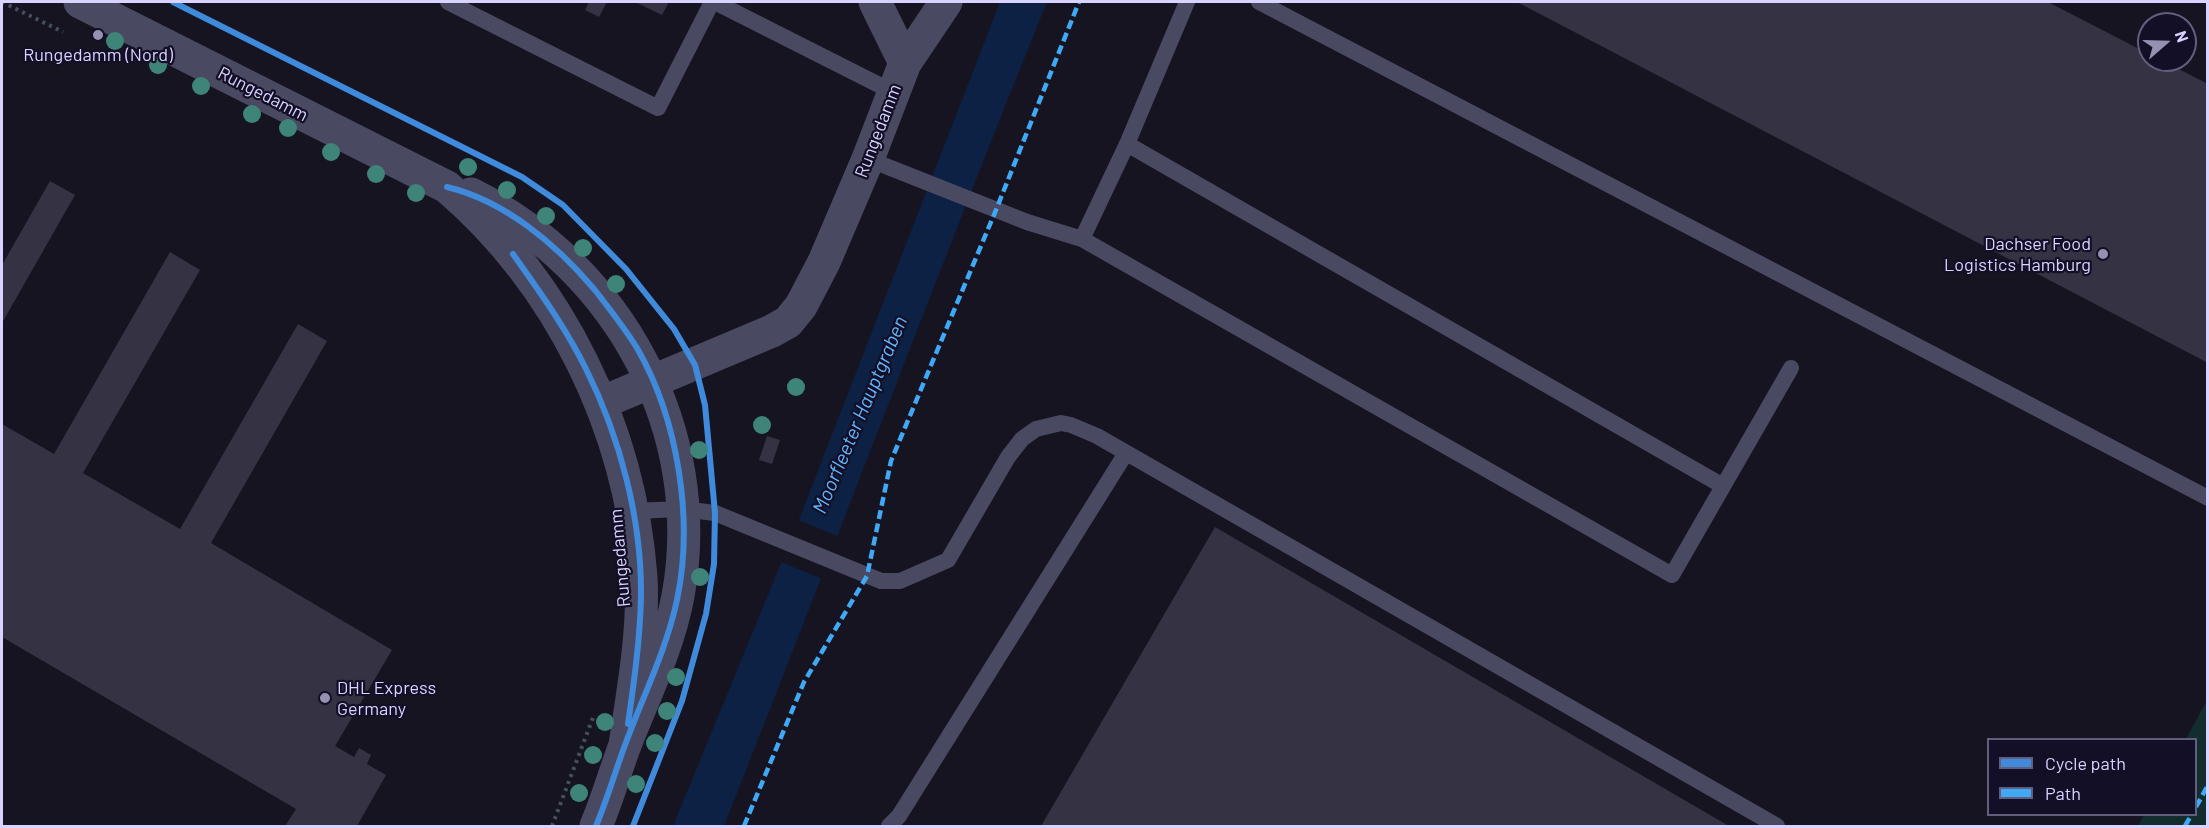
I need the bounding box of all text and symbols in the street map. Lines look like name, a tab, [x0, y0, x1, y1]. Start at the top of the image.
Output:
north arrow	[2137, 12, 2197, 72]
marker: Rungedamm (Nord)	[91, 28, 105, 42]
text: N	[2172, 28, 2193, 45]
place label: Rungedamm (Nord)	[23, 44, 173, 66]
street label: Rungedamm	[214, 62, 312, 126]
street label: Rungedamm	[850, 81, 906, 181]
place label: Dachser Food Logistics Hamburg	[1944, 233, 2091, 276]
marker: Dachser Food Logistics Hamburg	[2096, 247, 2110, 261]
water label: Moorfleeter Hauptgraben	[807, 313, 913, 517]
street label: Rungedamm	[605, 508, 635, 608]
place label: DHL Express Germany	[337, 677, 436, 720]
marker: DHL Express Germany	[318, 691, 332, 705]
legend	[1987, 738, 2197, 816]
text: Cycle path	[2045, 752, 2126, 774]
text: Path	[2045, 782, 2081, 804]

